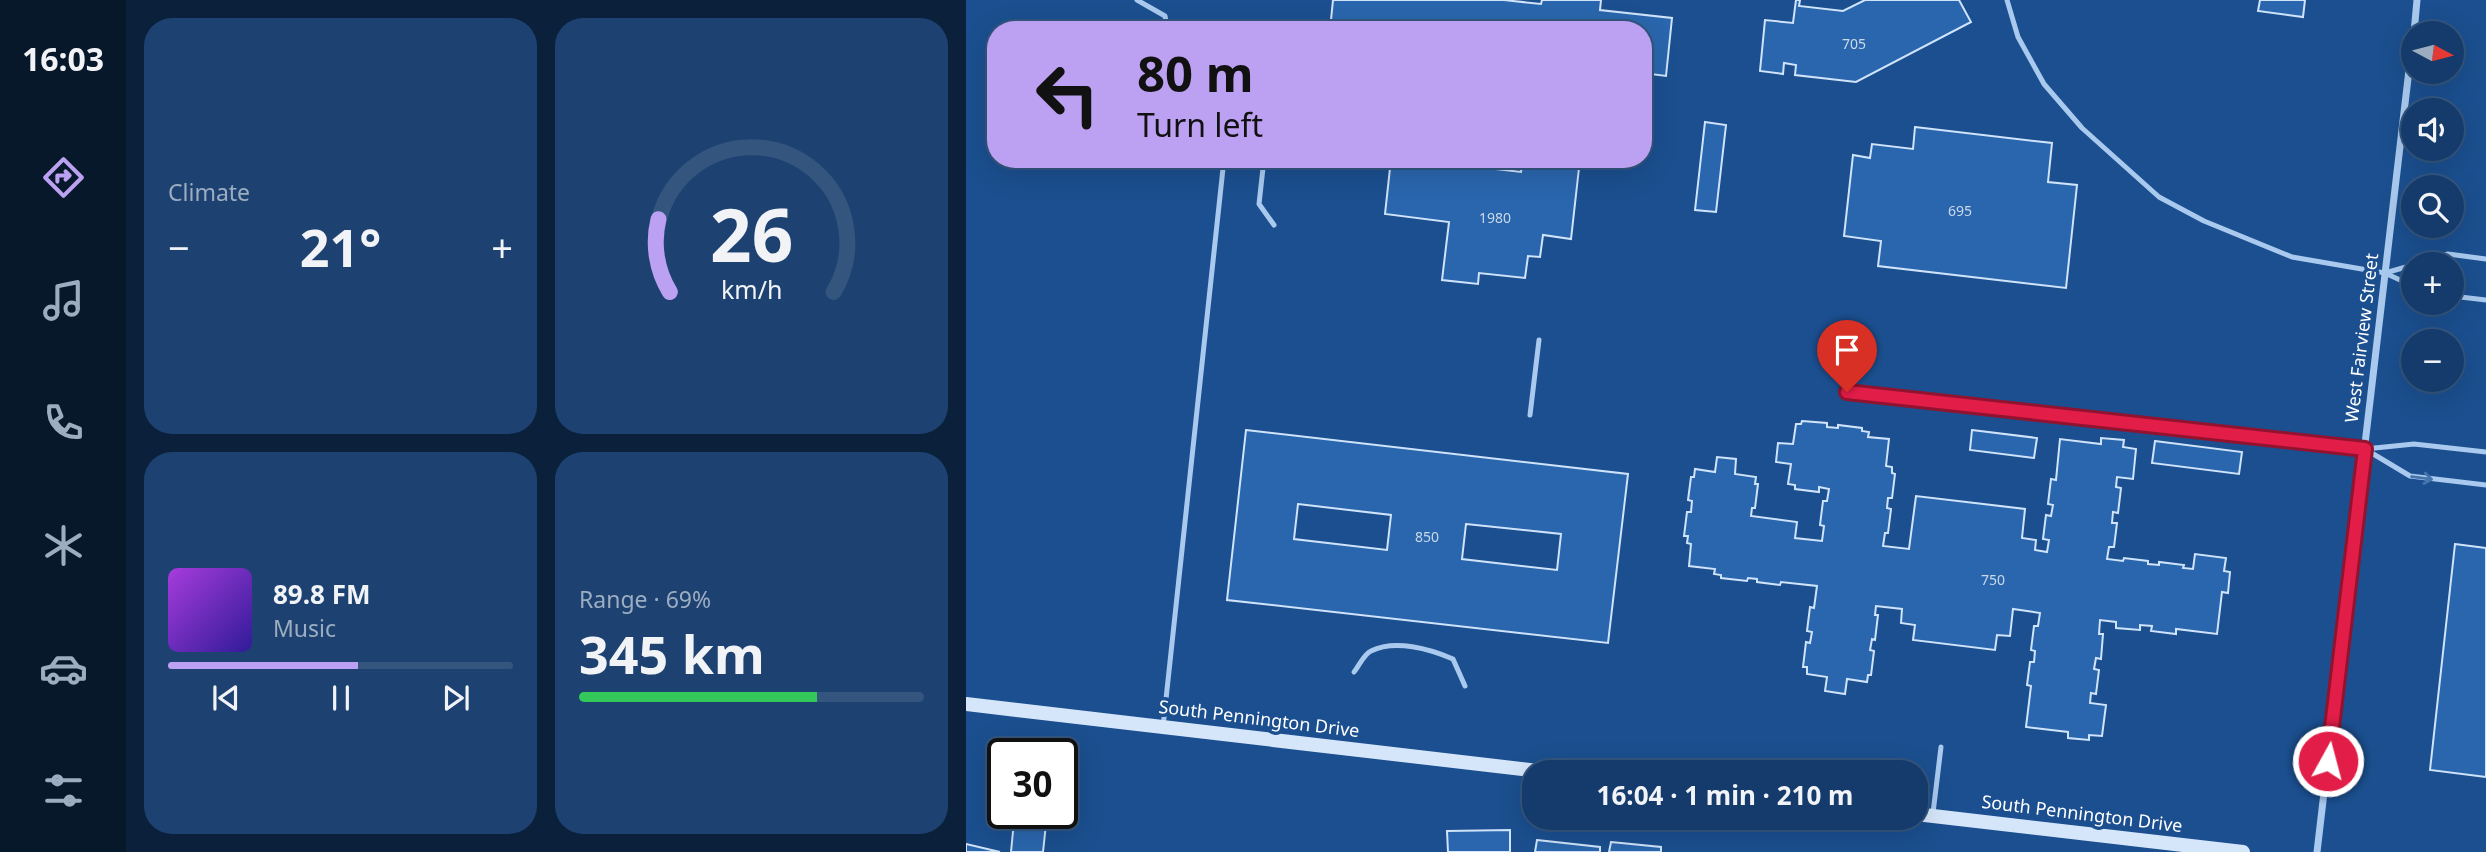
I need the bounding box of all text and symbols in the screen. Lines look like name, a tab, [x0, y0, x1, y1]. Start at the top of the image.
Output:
north arrow	[2401, 21, 2464, 84]
map controls	[2401, 21, 2464, 392]
house number: 705	[1842, 34, 1866, 53]
text: 16:03	[22, 37, 104, 80]
text: 80 m	[1137, 40, 1254, 106]
icon: left	[1022, 49, 1113, 140]
button: sound	[2401, 98, 2464, 161]
text: Turn left	[1137, 103, 1263, 146]
icon: directions	[39, 153, 88, 202]
button: search	[2401, 175, 2464, 238]
text: Climate	[168, 176, 250, 208]
text: 26	[710, 184, 793, 283]
house number: 695	[1948, 201, 1972, 220]
house number: 1980	[1479, 208, 1511, 227]
text: 21°	[300, 211, 381, 282]
text: −	[168, 221, 190, 273]
text: +	[491, 221, 513, 273]
street label: West Fairview Street	[2339, 251, 2383, 424]
button: +	[2401, 252, 2464, 315]
text: km/h	[721, 272, 782, 306]
icon: music	[39, 276, 88, 325]
pin	[1817, 320, 1877, 392]
button: −	[2401, 329, 2464, 392]
icon: arrive	[1828, 331, 1866, 369]
icon: phone	[39, 398, 88, 447]
one-way arrow	[2410, 471, 2433, 484]
icon: climate	[39, 521, 88, 570]
house number: 850	[1415, 527, 1439, 546]
house number: 750	[1981, 570, 2005, 589]
text: 89.8 FM	[273, 576, 370, 612]
text: Range · 69%	[579, 583, 711, 615]
text: Music	[273, 612, 336, 644]
text: 345 km	[579, 618, 765, 689]
icon: car	[39, 644, 88, 693]
icon: previous	[207, 679, 245, 717]
icon: pause	[322, 679, 360, 717]
icon: next	[437, 679, 475, 717]
street label: South Pennington Drive	[1157, 694, 1361, 742]
position arrow	[2291, 724, 2365, 798]
speed limit sign: 30	[987, 738, 1078, 829]
icon: filters	[39, 766, 88, 815]
text: 16:04 · 1 min · 210 m	[1597, 777, 1853, 813]
street label: South Pennington Drive	[1980, 789, 2184, 837]

